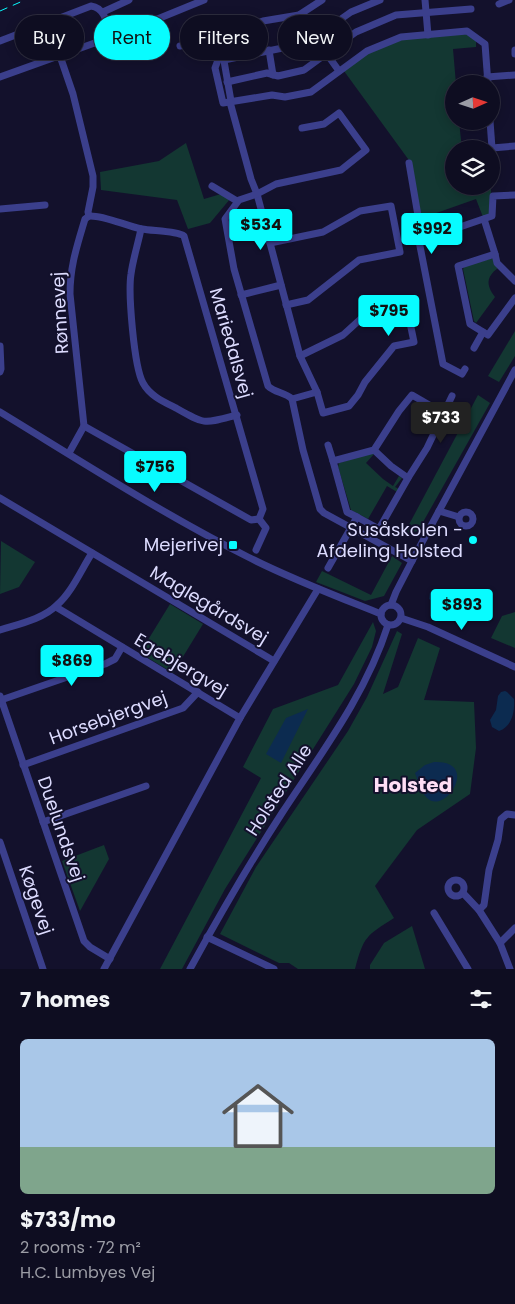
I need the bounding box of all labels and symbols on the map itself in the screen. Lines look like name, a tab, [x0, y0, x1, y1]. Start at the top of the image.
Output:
north arrow	[445, 75, 500, 130]
pin: $534	[231, 208, 291, 251]
pin: $992	[402, 212, 462, 255]
street label: Rønnevej	[45, 271, 74, 355]
street label: Mariedalsvej	[204, 285, 259, 401]
pin: $795	[359, 294, 419, 337]
pin: $733	[411, 402, 471, 444]
pin: $756	[125, 450, 185, 493]
place label: Susåskolen - Afdeling Holsted	[317, 517, 463, 563]
place label: Mejerivej	[144, 532, 223, 557]
marker: Susåskolen - Afdeling Holsted	[467, 534, 479, 546]
marker: Mejerivej	[227, 539, 239, 551]
street label: Maglegårdsvej	[145, 559, 273, 650]
pin: $893	[432, 588, 492, 631]
street label: Egebjergvej	[130, 627, 233, 702]
pin: $869	[42, 644, 102, 687]
street label: Horsebjergvej	[45, 685, 170, 750]
street label: Holsted Alle	[240, 739, 318, 840]
district label: Holsted	[374, 771, 452, 799]
street label: Duelundsvej	[32, 773, 91, 885]
street label: Køgevej	[13, 862, 60, 938]

